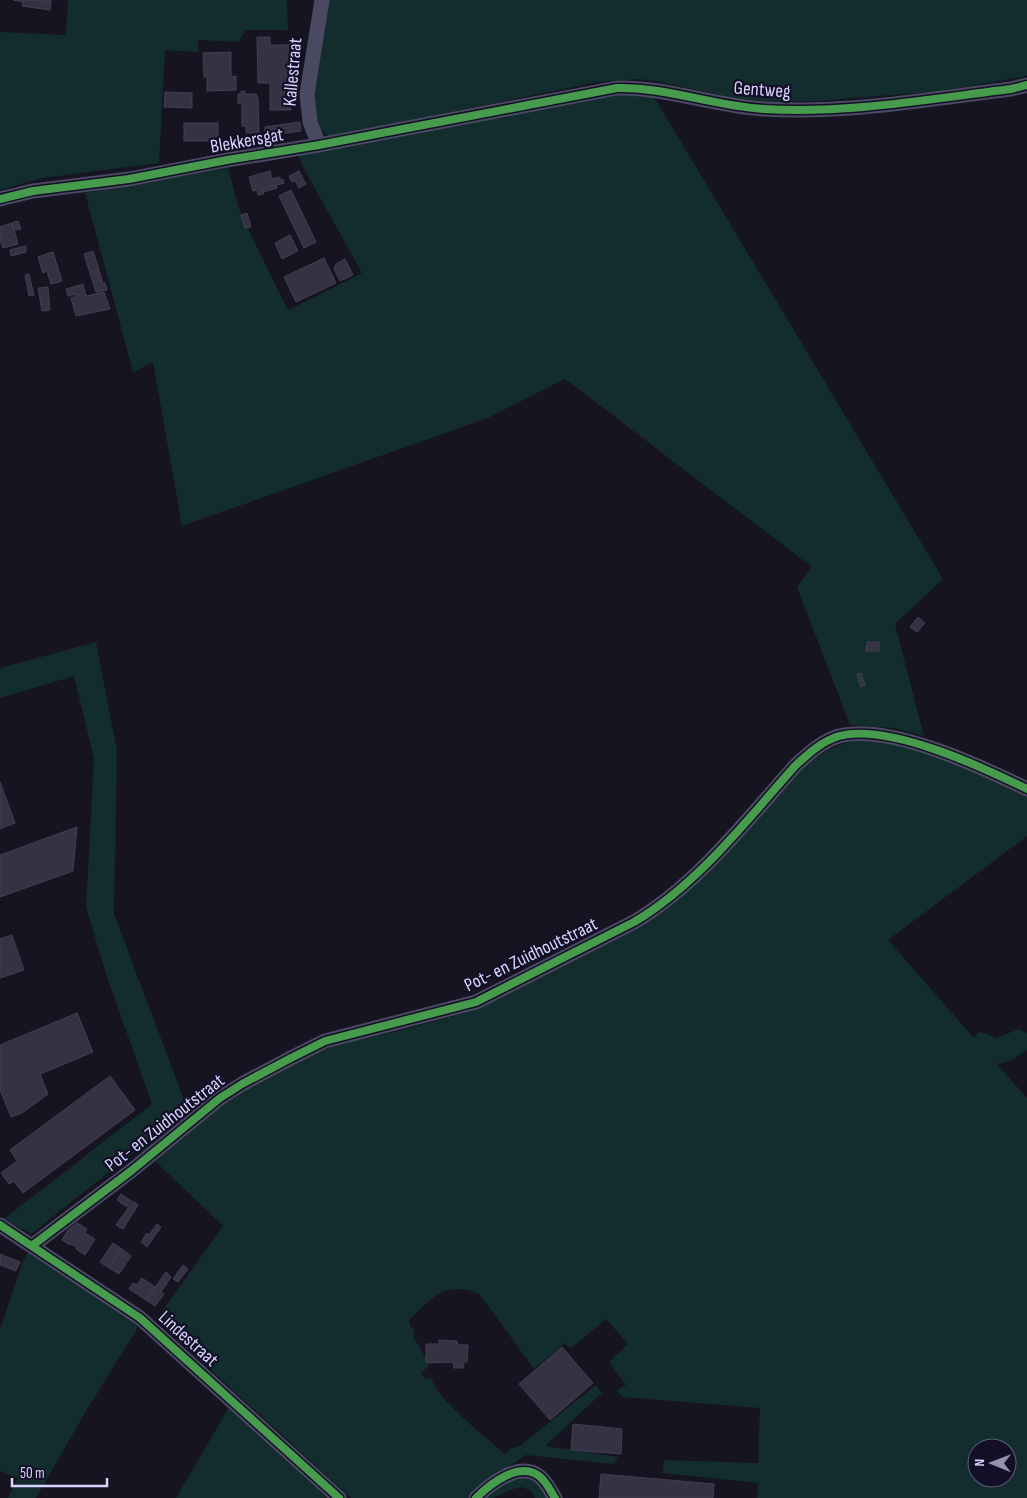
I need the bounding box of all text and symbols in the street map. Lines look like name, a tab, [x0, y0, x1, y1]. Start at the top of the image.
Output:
street label: Kallestraat	[279, 37, 307, 107]
street label: Gentweg	[733, 77, 792, 103]
street label: Blekkersgat	[209, 123, 286, 159]
street label: Pot- en Zuidhoutstraat	[461, 913, 602, 997]
street label: Pot- en Zuidhoutstraat	[101, 1069, 230, 1177]
street label: Lindestraat	[153, 1306, 223, 1372]
north arrow	[967, 1438, 1017, 1488]
scale bar	[12, 1456, 108, 1488]
text: N	[971, 1459, 988, 1467]
text: 50 m	[20, 1464, 45, 1483]

